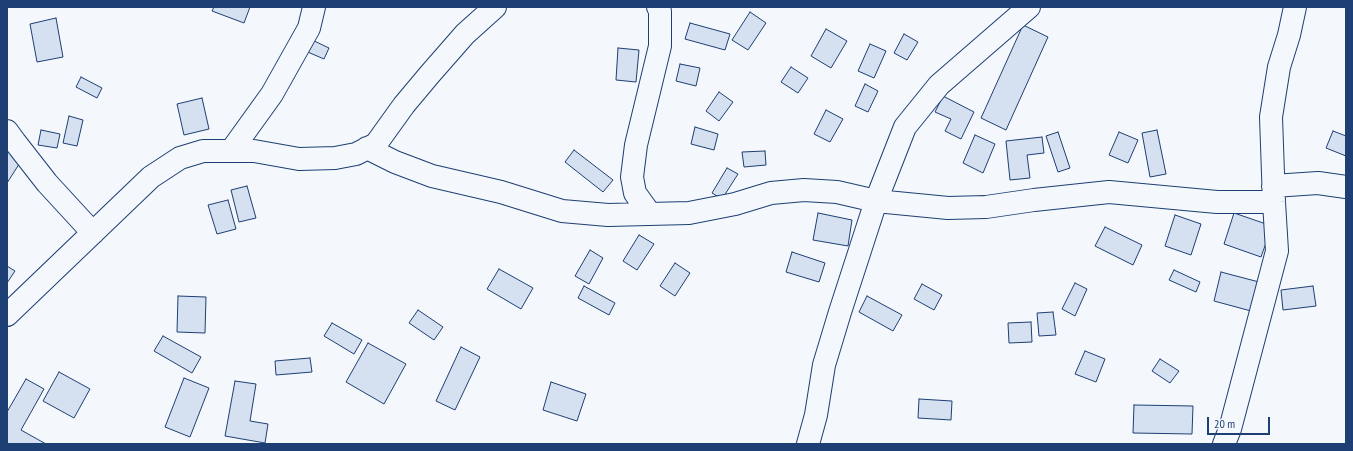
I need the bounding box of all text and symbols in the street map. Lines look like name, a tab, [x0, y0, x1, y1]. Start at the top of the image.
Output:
scale bar	[1209, 409, 1272, 435]
text: 20 m	[1214, 416, 1235, 431]

